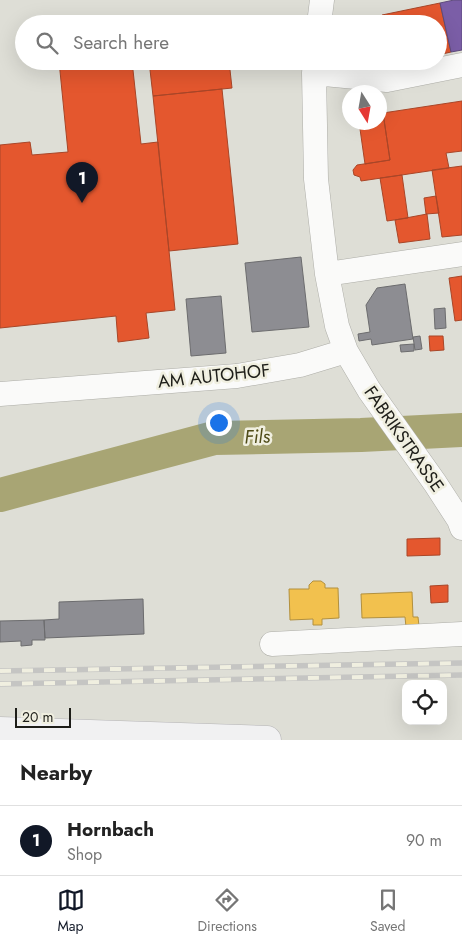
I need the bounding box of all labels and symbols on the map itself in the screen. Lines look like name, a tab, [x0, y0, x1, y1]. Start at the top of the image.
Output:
north arrow	[342, 85, 387, 130]
pin: 1	[66, 162, 98, 203]
street label: AM AUTOHOF	[157, 357, 271, 395]
street label: FABRIKSTRASSE	[358, 381, 450, 497]
your location	[206, 410, 232, 436]
water label: Fils	[244, 423, 271, 450]
scale bar	[15, 705, 71, 728]

